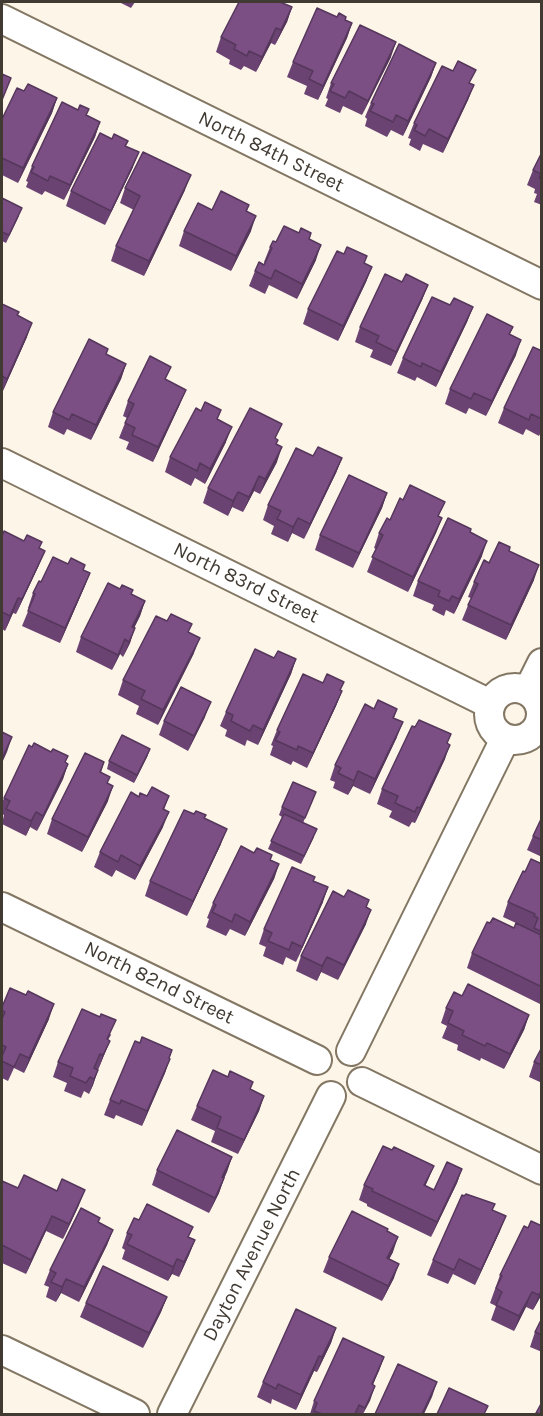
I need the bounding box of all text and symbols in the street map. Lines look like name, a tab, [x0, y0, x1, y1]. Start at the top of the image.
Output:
street label: North 84th Street	[194, 106, 348, 198]
street label: North 83rd Street	[169, 537, 323, 629]
street label: North 82nd Street	[80, 936, 238, 1030]
street label: Dayton Avenue North	[198, 1165, 306, 1345]

